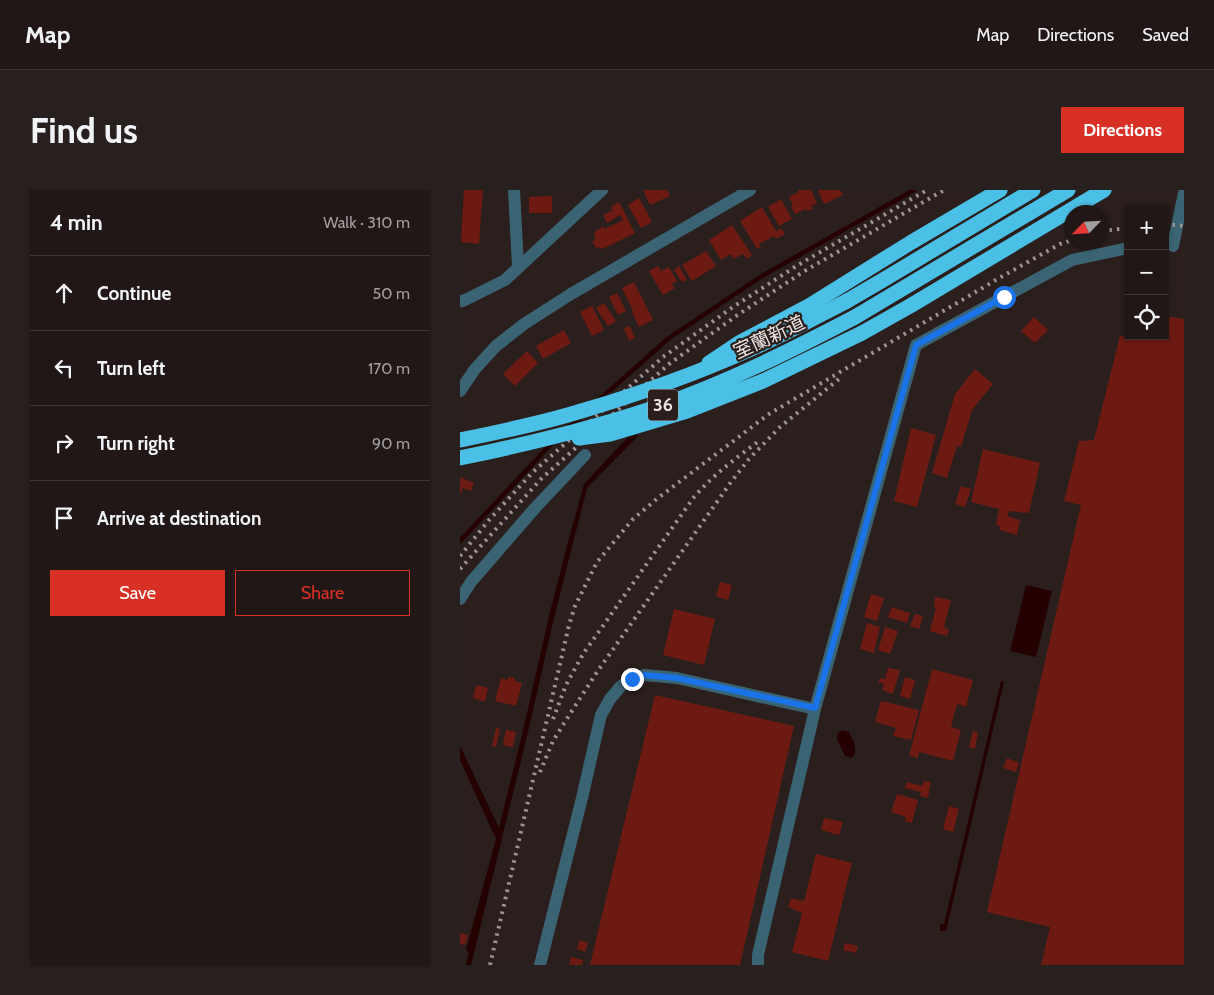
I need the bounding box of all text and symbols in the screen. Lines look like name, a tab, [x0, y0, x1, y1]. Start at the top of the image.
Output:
text: Map	[25, 20, 71, 49]
text: Map	[976, 24, 1009, 46]
text: Directions	[1037, 24, 1114, 46]
text: Saved	[1142, 24, 1189, 46]
button: Directions	[1061, 107, 1184, 153]
text: Find us	[30, 109, 138, 152]
north arrow	[1064, 205, 1109, 250]
map controls	[1124, 205, 1169, 340]
button: +	[1124, 205, 1169, 250]
text: 4 min	[50, 210, 103, 235]
text: Walk · 310 m	[323, 213, 410, 232]
button: −	[1124, 250, 1169, 295]
icon: ahead	[50, 279, 78, 307]
text: Continue	[97, 282, 171, 305]
text: 50 m	[373, 284, 410, 303]
route start	[993, 286, 1016, 309]
button: locate	[1124, 295, 1169, 340]
street label: 室蘭新道	[730, 311, 808, 363]
icon: left	[50, 354, 78, 382]
text: Turn left	[97, 357, 165, 380]
text: 170 m	[368, 359, 410, 378]
road number: 36	[648, 390, 678, 420]
icon: right	[50, 429, 78, 457]
text: Turn right	[97, 432, 175, 455]
text: 90 m	[372, 434, 410, 453]
icon: arrive	[50, 504, 78, 532]
text: Arrive at destination	[97, 507, 261, 530]
button: Save	[50, 570, 225, 616]
button: Share	[235, 570, 410, 616]
route end	[621, 668, 644, 691]

